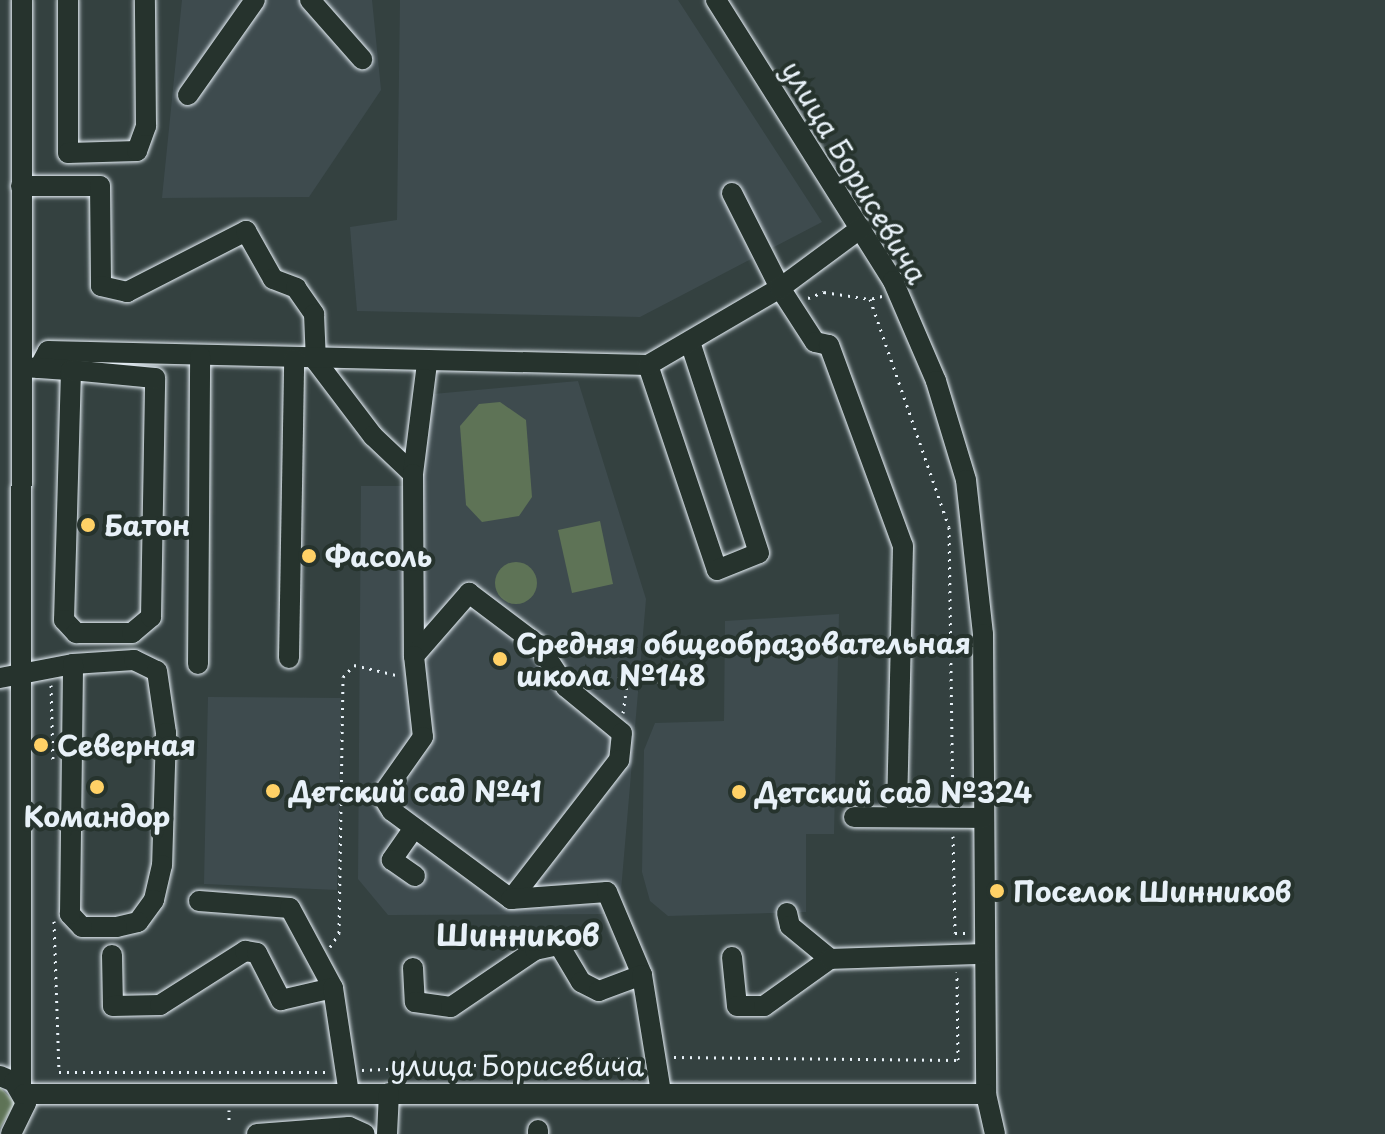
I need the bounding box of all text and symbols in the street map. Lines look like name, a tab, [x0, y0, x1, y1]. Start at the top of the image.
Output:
street label: улица Борисевича	[775, 54, 935, 290]
place label: Батон	[104, 508, 190, 542]
marker: Батон	[79, 516, 97, 534]
place label: Фасоль	[325, 539, 432, 573]
marker: Фасоль	[300, 547, 318, 565]
place label: Средняя общеобразовательная школа №148	[516, 626, 972, 692]
marker: Средняя общеобразовательная школа №148	[491, 650, 509, 668]
place label: Северная	[57, 728, 196, 762]
marker: Северная	[32, 736, 50, 754]
place label: Детский сад №41	[289, 774, 543, 808]
place label: Детский сад №324	[755, 775, 1034, 809]
marker: Командор	[88, 778, 106, 796]
marker: Детский сад №41	[264, 782, 282, 800]
marker: Детский сад №324	[730, 783, 748, 801]
place label: Командор	[24, 799, 170, 833]
place label: Поселок Шинников	[1013, 874, 1293, 908]
marker: Поселок Шинников	[988, 882, 1006, 900]
district label: Шинников	[436, 916, 600, 952]
street label: улица Борисевича	[389, 1048, 645, 1082]

